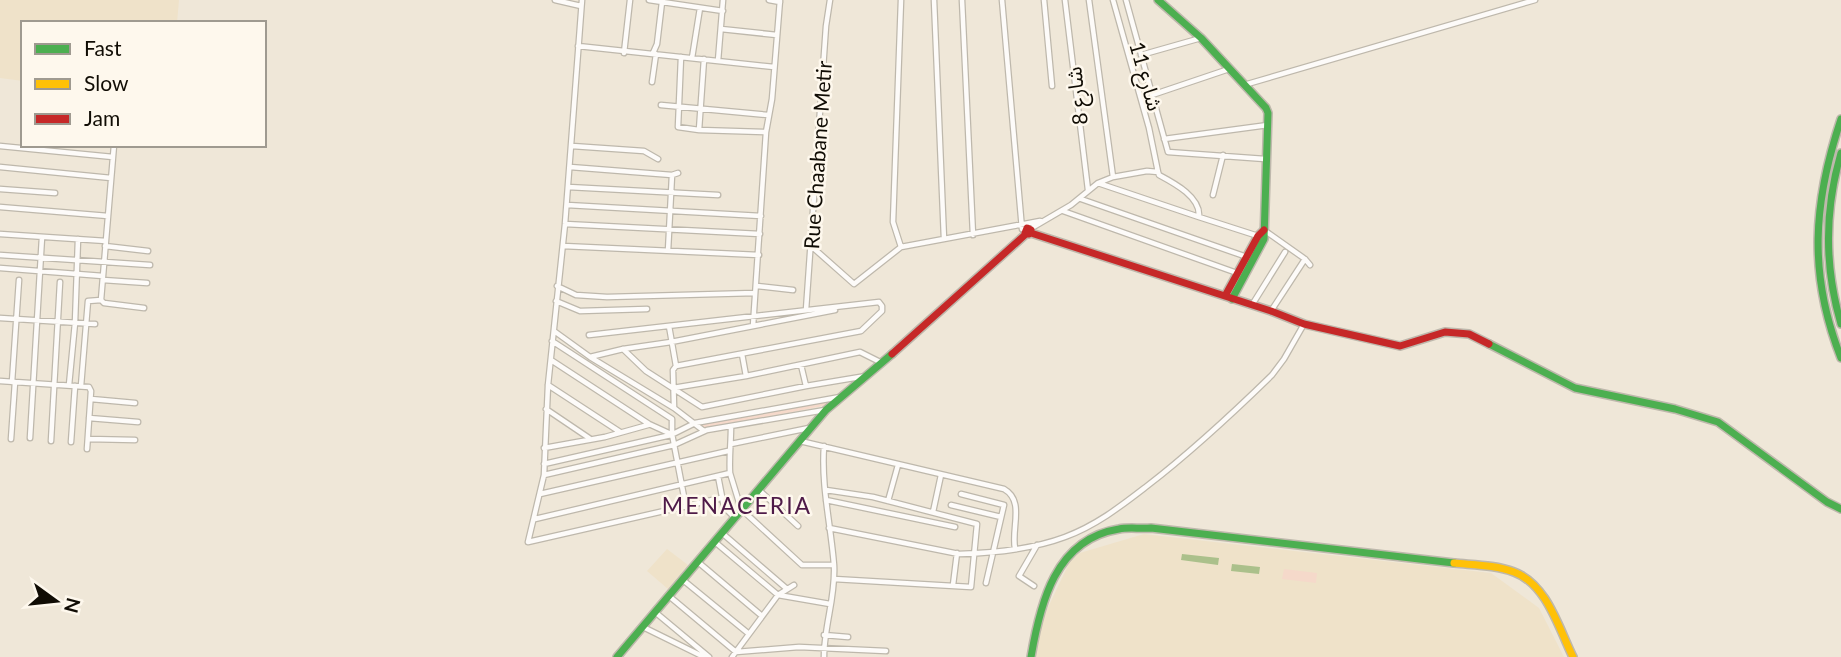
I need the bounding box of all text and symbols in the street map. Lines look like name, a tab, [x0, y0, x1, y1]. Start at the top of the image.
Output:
legend	[21, 21, 266, 147]
text: Fast	[84, 35, 122, 60]
street label: شارع 11	[1121, 39, 1169, 115]
street label: Rue Chaabane Metir	[798, 60, 836, 250]
street label: شارع 8	[1060, 65, 1096, 127]
text: Slow	[84, 70, 129, 95]
text: Jam	[84, 105, 120, 130]
district label: MENACERIA	[662, 491, 812, 519]
north arrow	[21, 566, 91, 636]
text: N	[60, 595, 86, 616]

